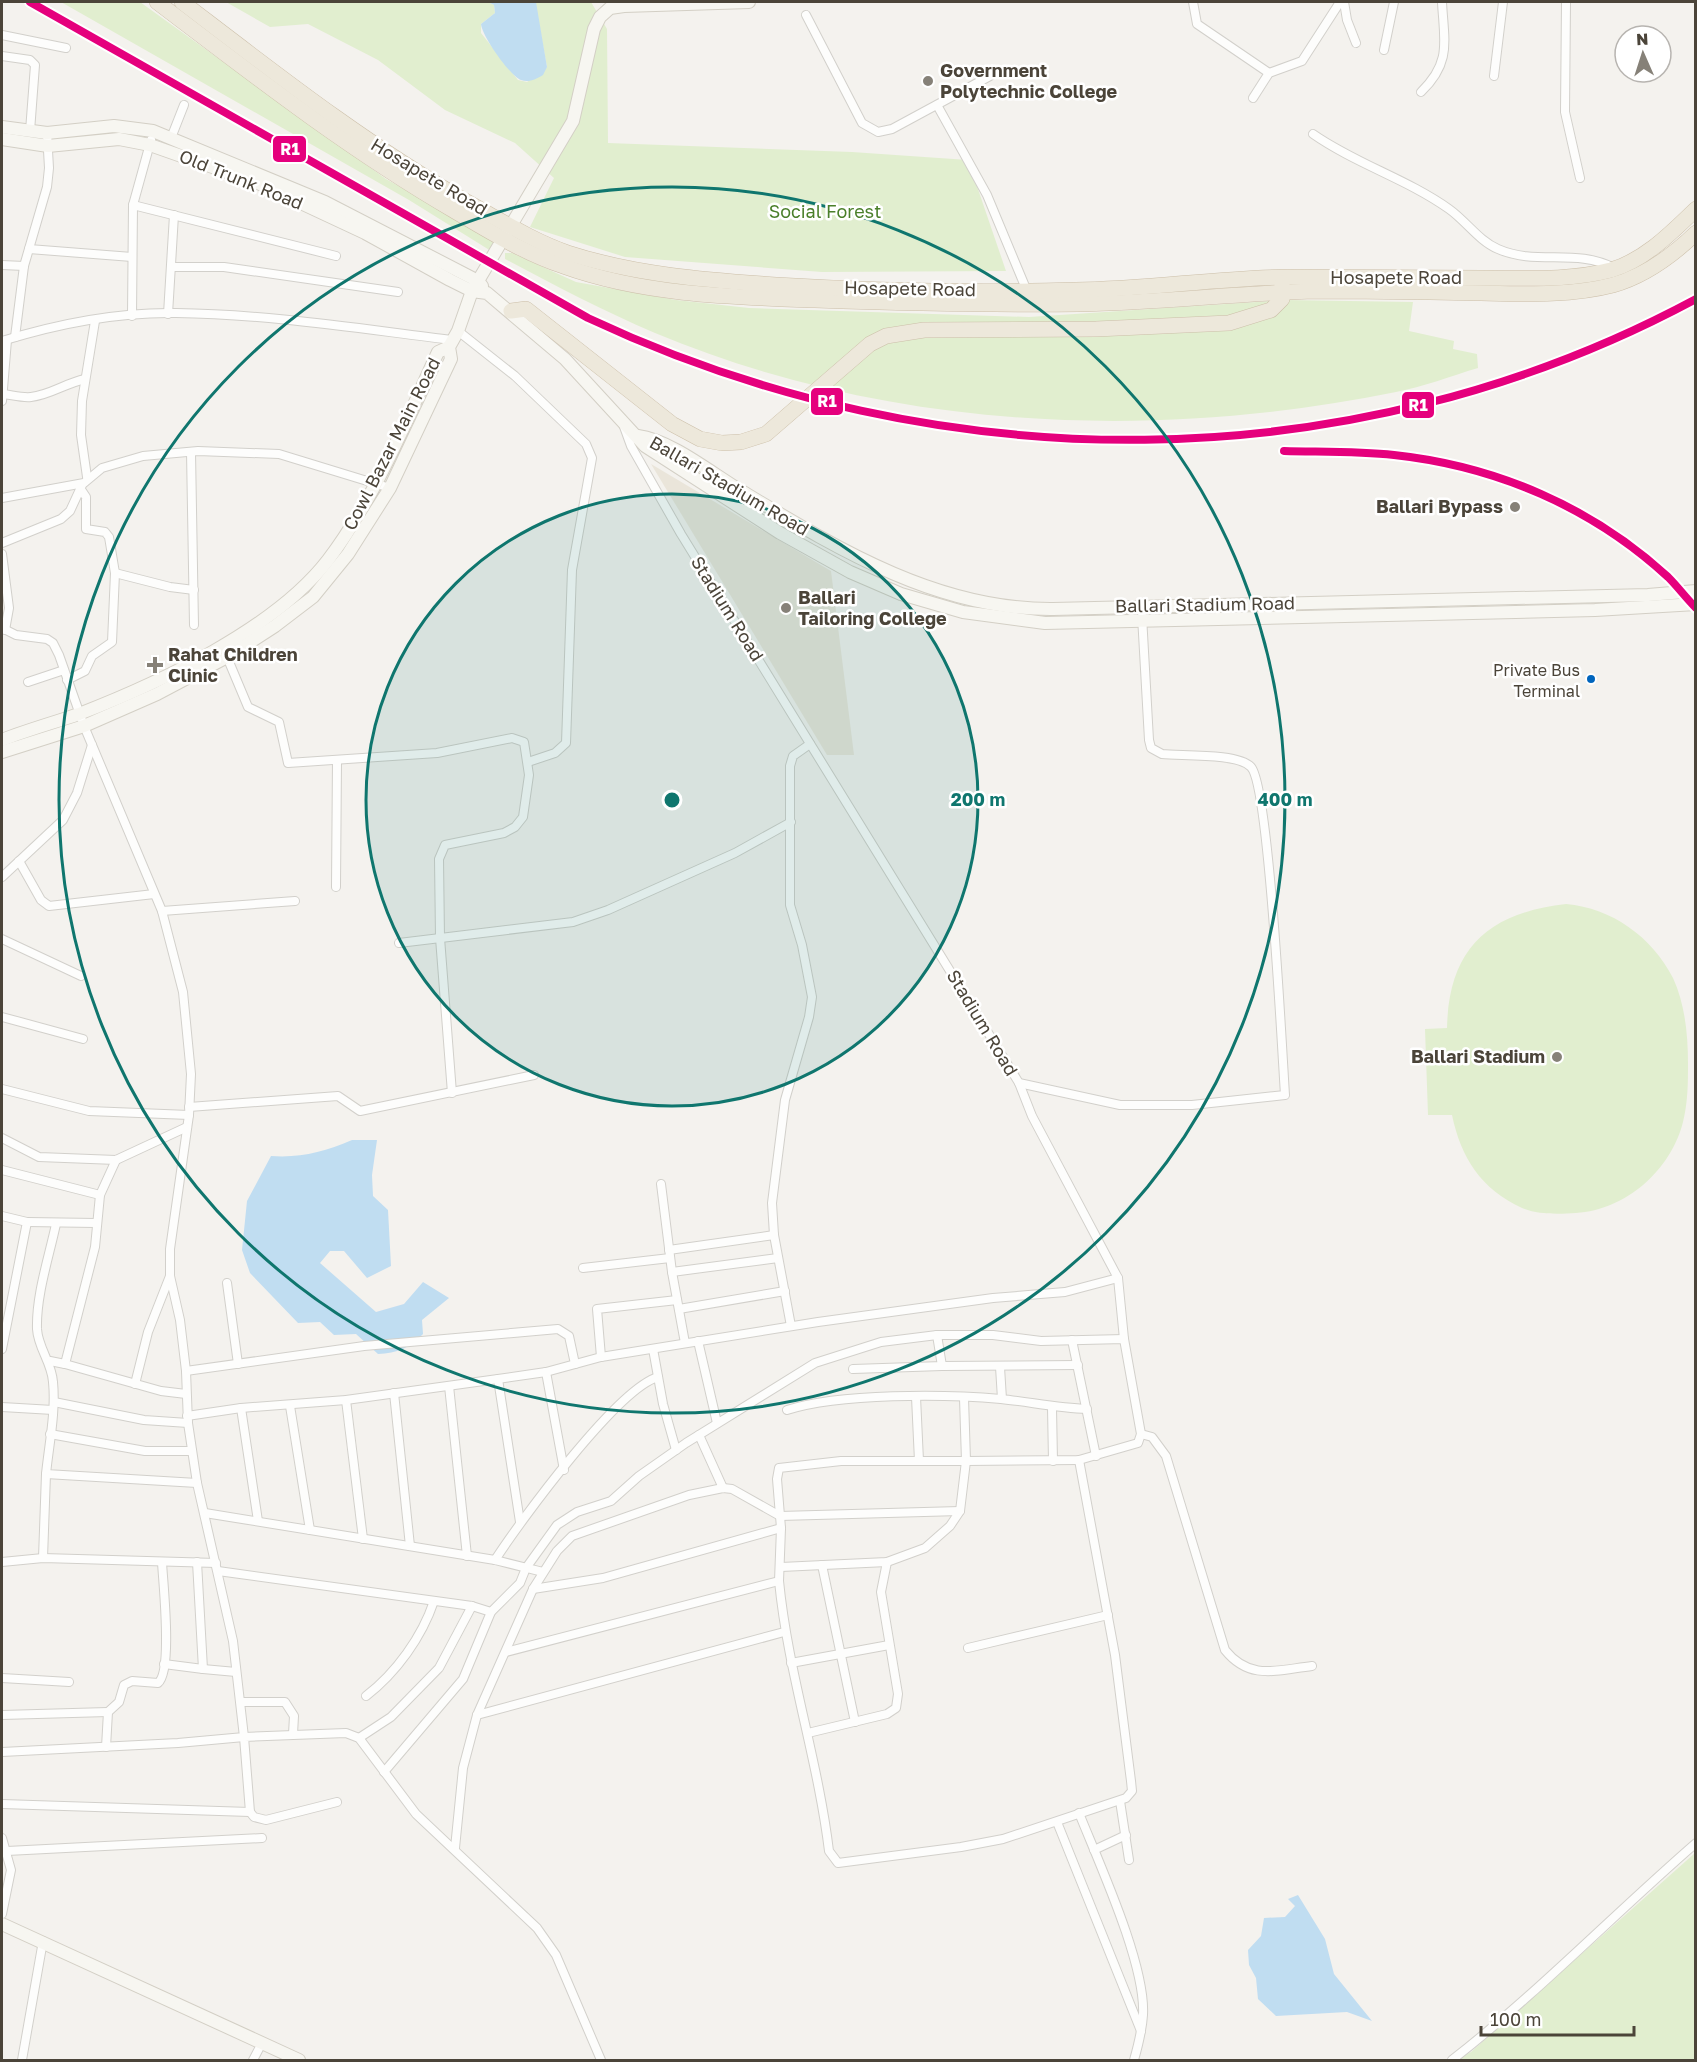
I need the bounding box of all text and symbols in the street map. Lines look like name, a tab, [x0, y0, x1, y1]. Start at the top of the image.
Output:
north arrow	[1613, 24, 1673, 84]
text: N	[1636, 29, 1649, 49]
place label: Government Polytechnic College	[940, 59, 1117, 102]
marker: Government Polytechnic College	[921, 74, 935, 88]
street label: Hosapete Road	[367, 133, 492, 220]
line badge: R1	[272, 135, 307, 163]
text: R1	[280, 139, 300, 159]
street label: Old Trunk Road	[176, 144, 307, 214]
park label: Social Forest	[769, 200, 881, 222]
street label: Hosapete Road	[1330, 266, 1462, 288]
street label: Hosapete Road	[844, 276, 976, 300]
street label: Cowl Bazar Main Road	[338, 353, 444, 534]
line badge: R1	[810, 387, 844, 416]
text: R1	[817, 391, 837, 411]
line badge: R1	[1401, 391, 1435, 419]
text: R1	[1408, 395, 1428, 415]
street label: Ballari Stadium Road	[646, 431, 813, 540]
place label: Ballari Bypass	[1376, 495, 1503, 517]
marker: Ballari Bypass	[1508, 500, 1522, 514]
street label: Stadium Road	[687, 552, 769, 665]
place label: Ballari Tailoring College	[798, 586, 947, 629]
street label: Ballari Stadium Road	[1115, 591, 1295, 617]
marker: Ballari Tailoring College	[779, 601, 793, 615]
place label: Rahat Children Clinic	[168, 643, 298, 686]
marker: Rahat Children Clinic	[146, 656, 164, 674]
place label: Private Bus Terminal	[1493, 660, 1580, 701]
marker: Private Bus Terminal	[1585, 673, 1597, 685]
text: 200 m	[951, 788, 1005, 810]
text: 400 m	[1258, 788, 1312, 810]
centre of rings	[662, 790, 682, 810]
street label: Stadium Road	[943, 965, 1023, 1080]
place label: Ballari Stadium	[1411, 1045, 1545, 1067]
marker: Ballari Stadium	[1550, 1050, 1564, 1064]
scale bar	[1481, 1999, 1634, 2037]
text: 100 m	[1490, 2008, 1541, 2030]

